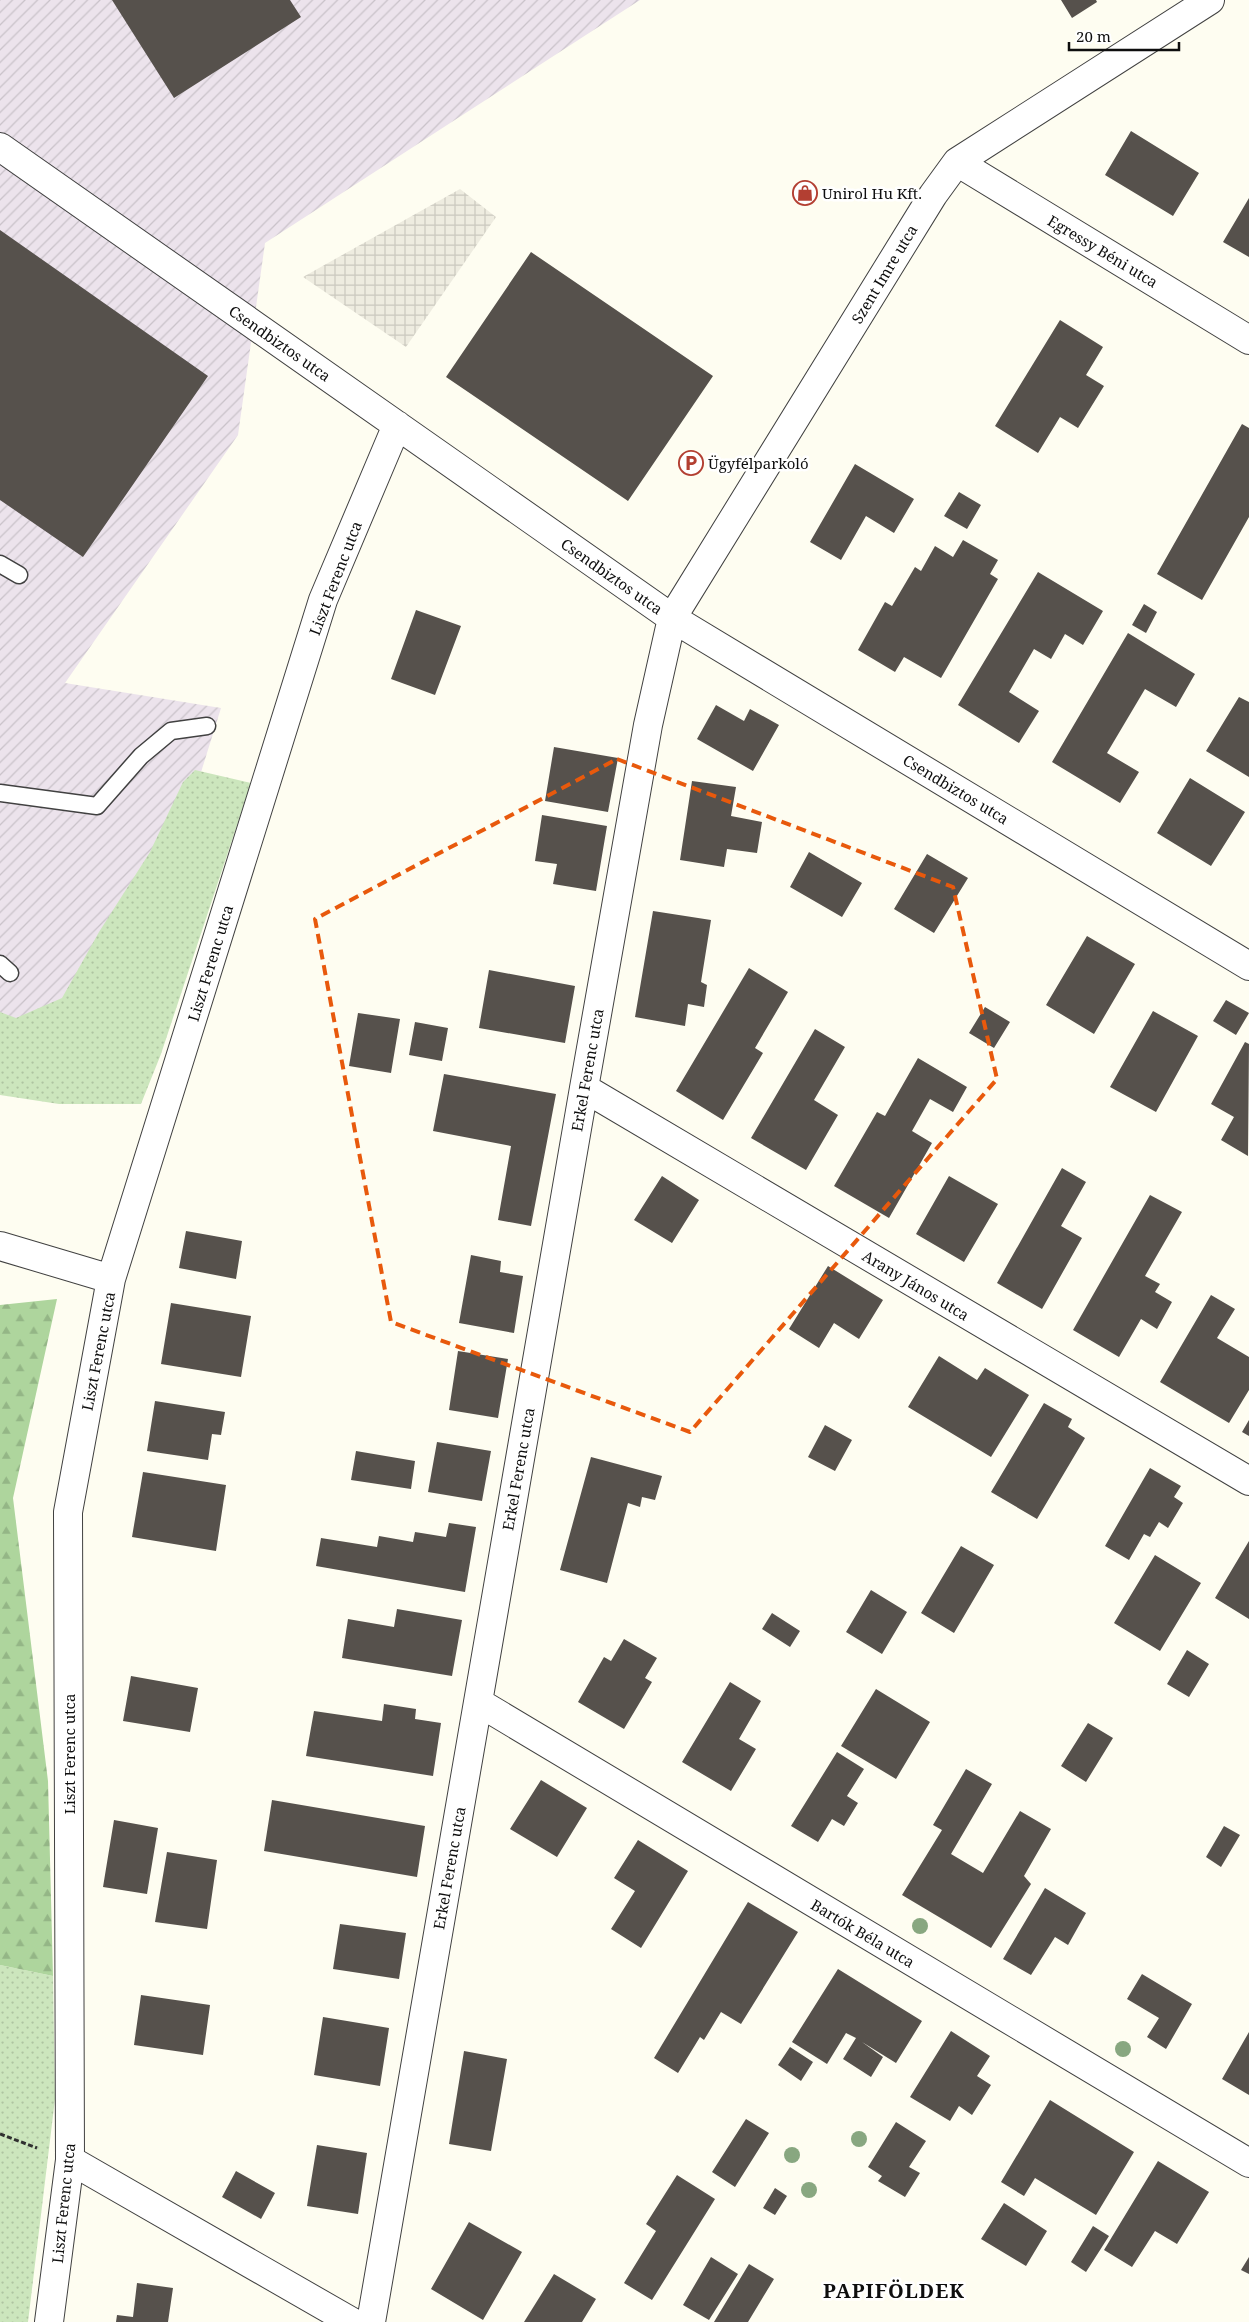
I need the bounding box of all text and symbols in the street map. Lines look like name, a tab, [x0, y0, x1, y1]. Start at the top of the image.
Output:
scale bar	[1069, 20, 1179, 52]
text: 20 m	[1076, 26, 1111, 46]
shop icon: Unirol Hu Kft.	[792, 180, 818, 206]
place label: Unirol Hu Kft.	[822, 183, 922, 203]
street label: Egressy Béni utca	[1044, 210, 1162, 292]
street label: Szent Imre utca	[847, 221, 921, 327]
street label: Csendbiztos utca	[225, 300, 335, 386]
parking icon: Ügyfélparkoló	[678, 450, 704, 476]
place label: Ügyfélparkoló	[708, 453, 809, 473]
street label: Liszt Ferenc utca	[304, 518, 366, 638]
street label: Csendbiztos utca	[557, 533, 667, 619]
street label: Csendbiztos utca	[900, 750, 1012, 828]
street label: Liszt Ferenc utca	[183, 902, 237, 1024]
street label: Erkel Ferenc utca	[566, 1007, 608, 1133]
street label: Arany János utca	[859, 1245, 973, 1325]
street label: Liszt Ferenc utca	[77, 1290, 119, 1412]
street label: Erkel Ferenc utca	[497, 1406, 539, 1532]
street label: Liszt Ferenc utca	[59, 1694, 79, 1814]
street label: Erkel Ferenc utca	[428, 1805, 470, 1931]
street label: Bartók Béla utca	[808, 1894, 918, 1972]
street label: Liszt Ferenc utca	[47, 2142, 79, 2264]
district label: PAPIFÖLDEK	[823, 2277, 965, 2304]

